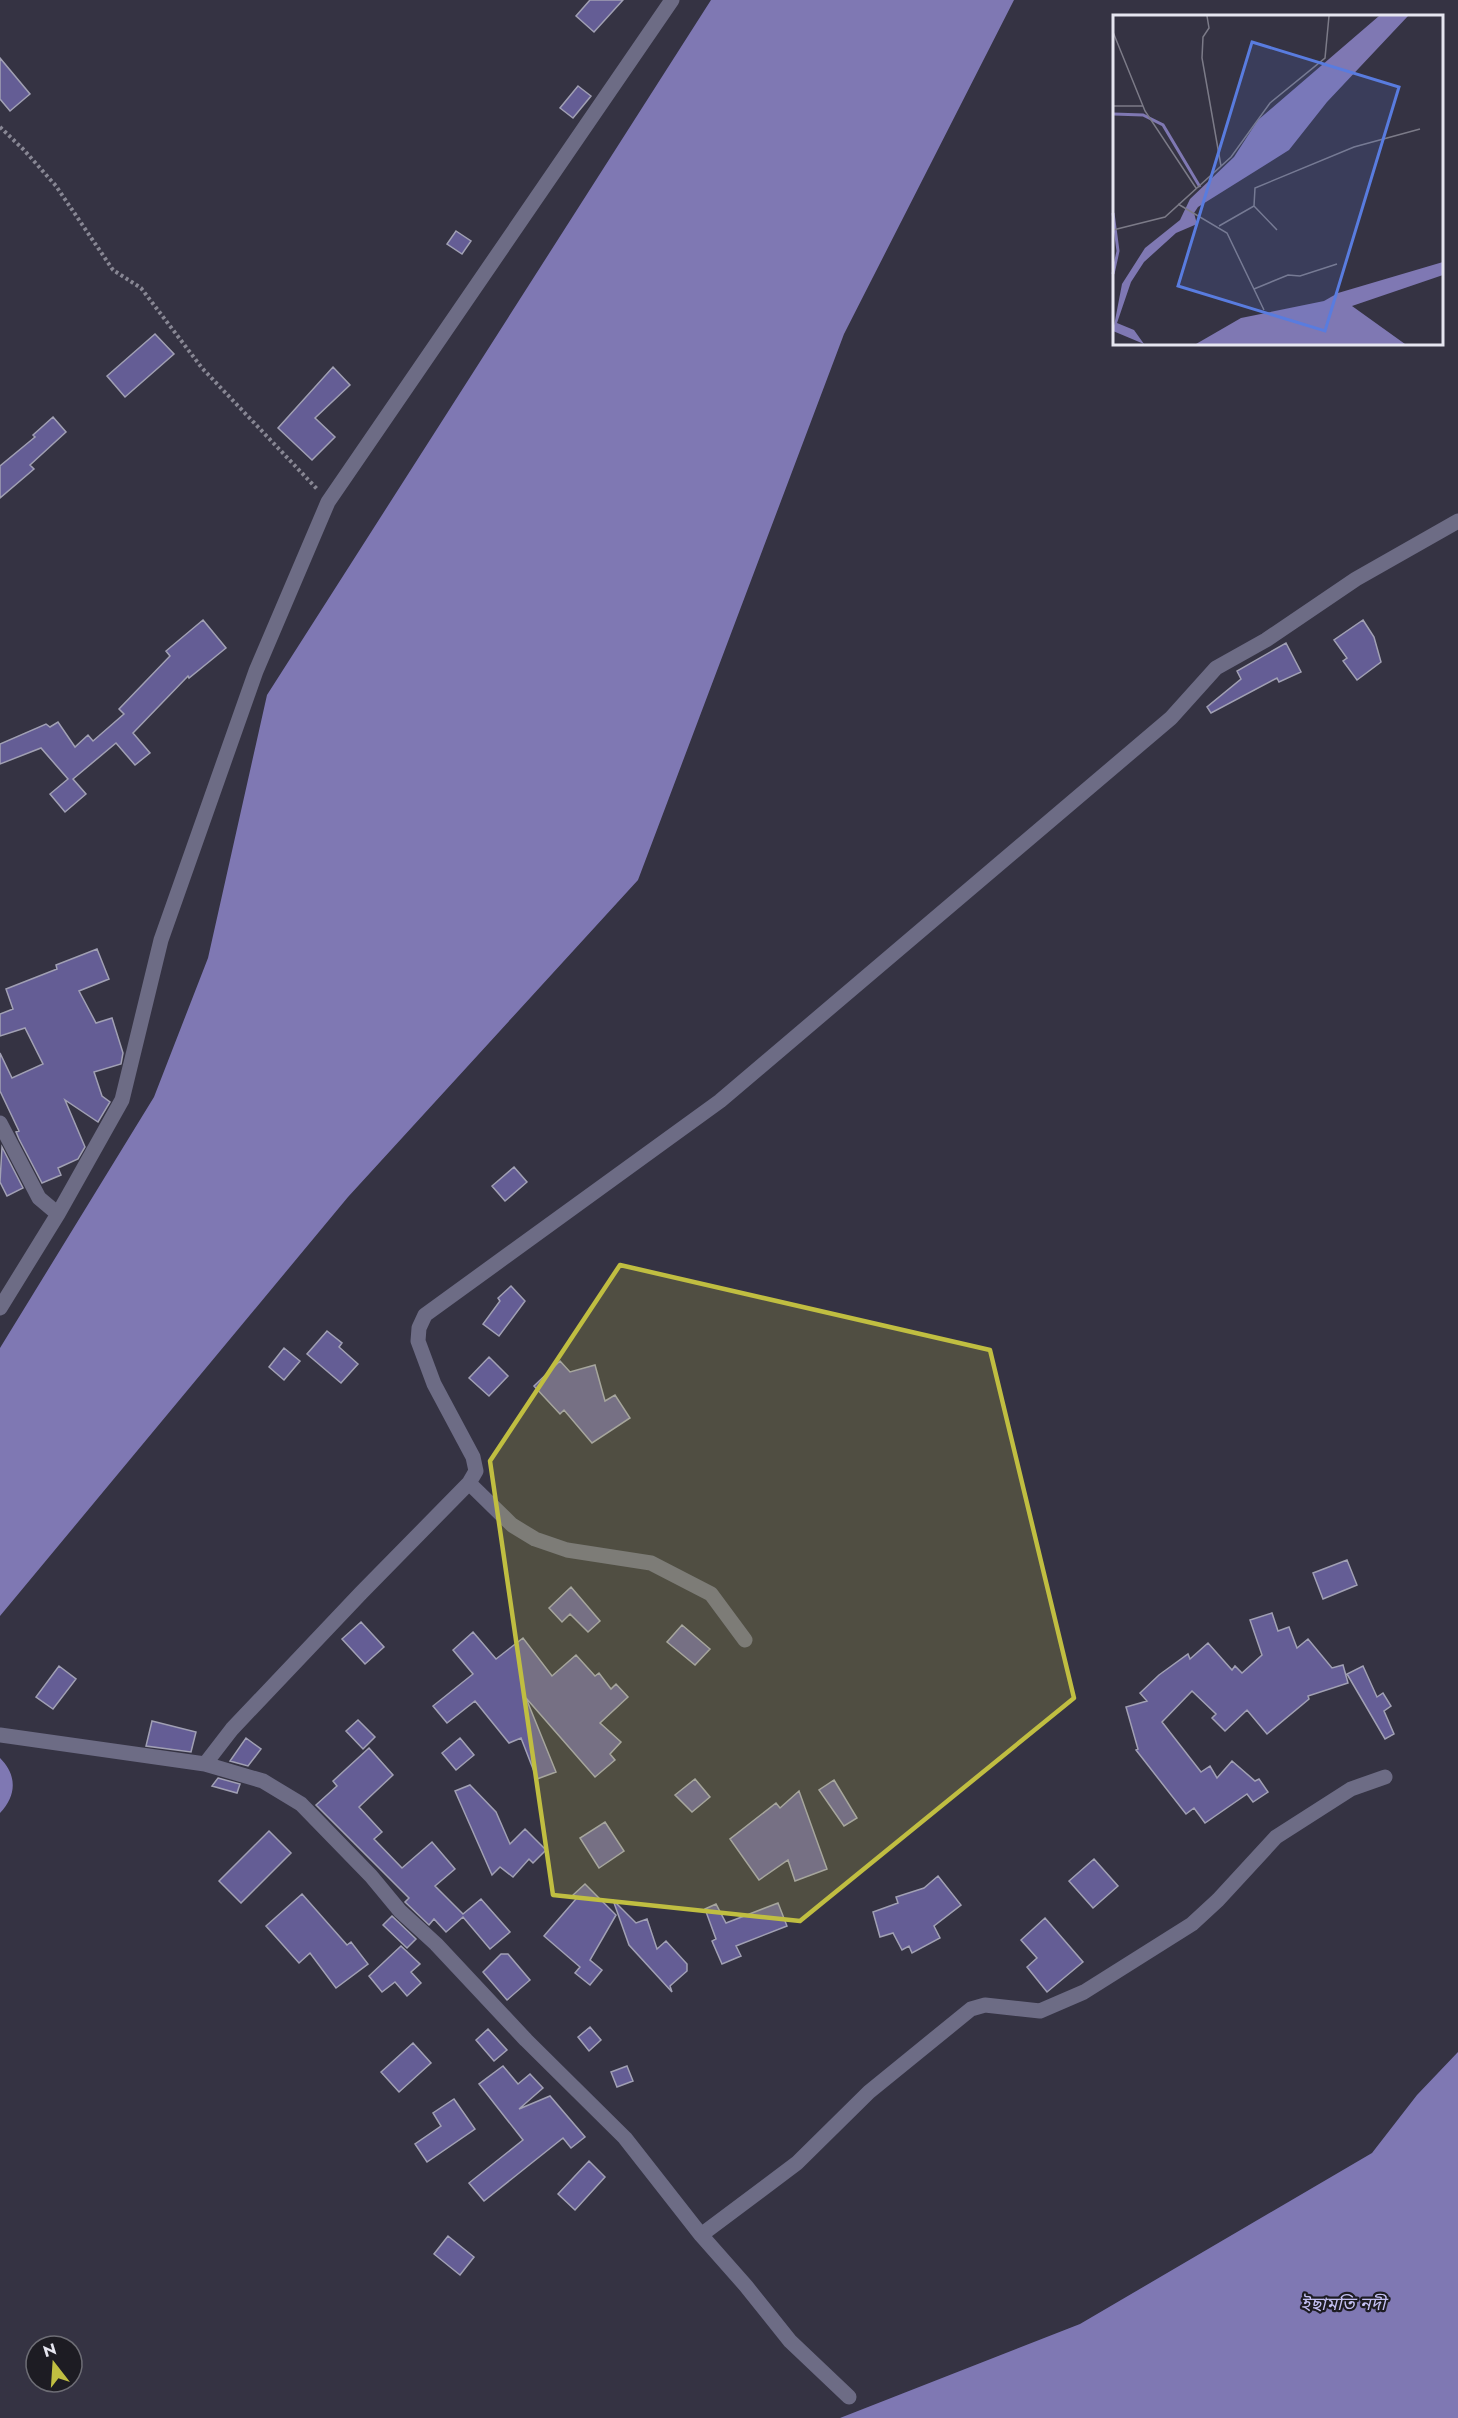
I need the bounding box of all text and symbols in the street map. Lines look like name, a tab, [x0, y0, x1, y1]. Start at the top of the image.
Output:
inset map	[1113, 15, 1443, 345]
water label: ইছামতি নদী	[1301, 2291, 1389, 2317]
north arrow	[24, 2334, 84, 2394]
text: N	[40, 2337, 59, 2363]

